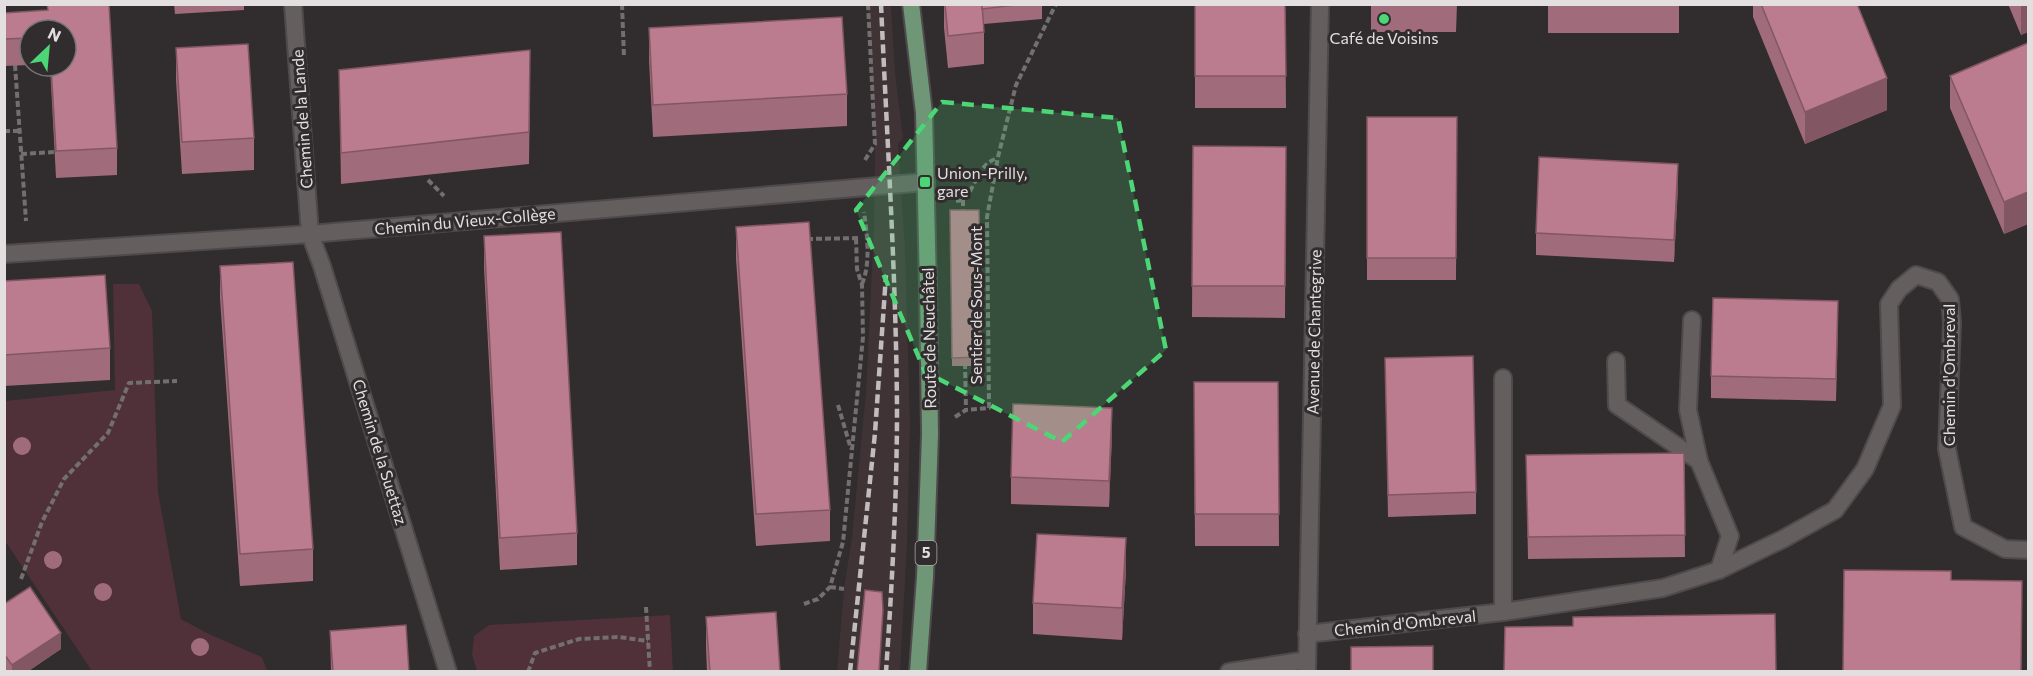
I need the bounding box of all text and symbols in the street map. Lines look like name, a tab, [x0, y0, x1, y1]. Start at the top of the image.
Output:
marker: Café de Voisins	[1377, 12, 1391, 26]
north arrow	[18, 18, 78, 78]
text: N	[45, 23, 64, 45]
place label: Café de Voisins	[1330, 28, 1438, 47]
street label: Chemin de la Lande	[287, 49, 316, 189]
place label: Union-Prilly, gare	[937, 163, 1027, 200]
marker: Union-Prilly, gare	[918, 175, 932, 189]
street label: Chemin du Vieux-Collège	[374, 203, 556, 238]
street label: Sentier de Sous-Mont	[966, 225, 985, 384]
street label: Avenue de Chantegrive	[1303, 249, 1324, 415]
street label: Route de Neuchâtel	[918, 267, 939, 409]
street label: Chemin d'Ombreval	[1939, 304, 1958, 446]
street label: Chemin de la Suettaz	[349, 377, 412, 527]
road number: 5	[916, 541, 936, 565]
street label: Chemin d'Ombreval	[1333, 606, 1477, 639]

